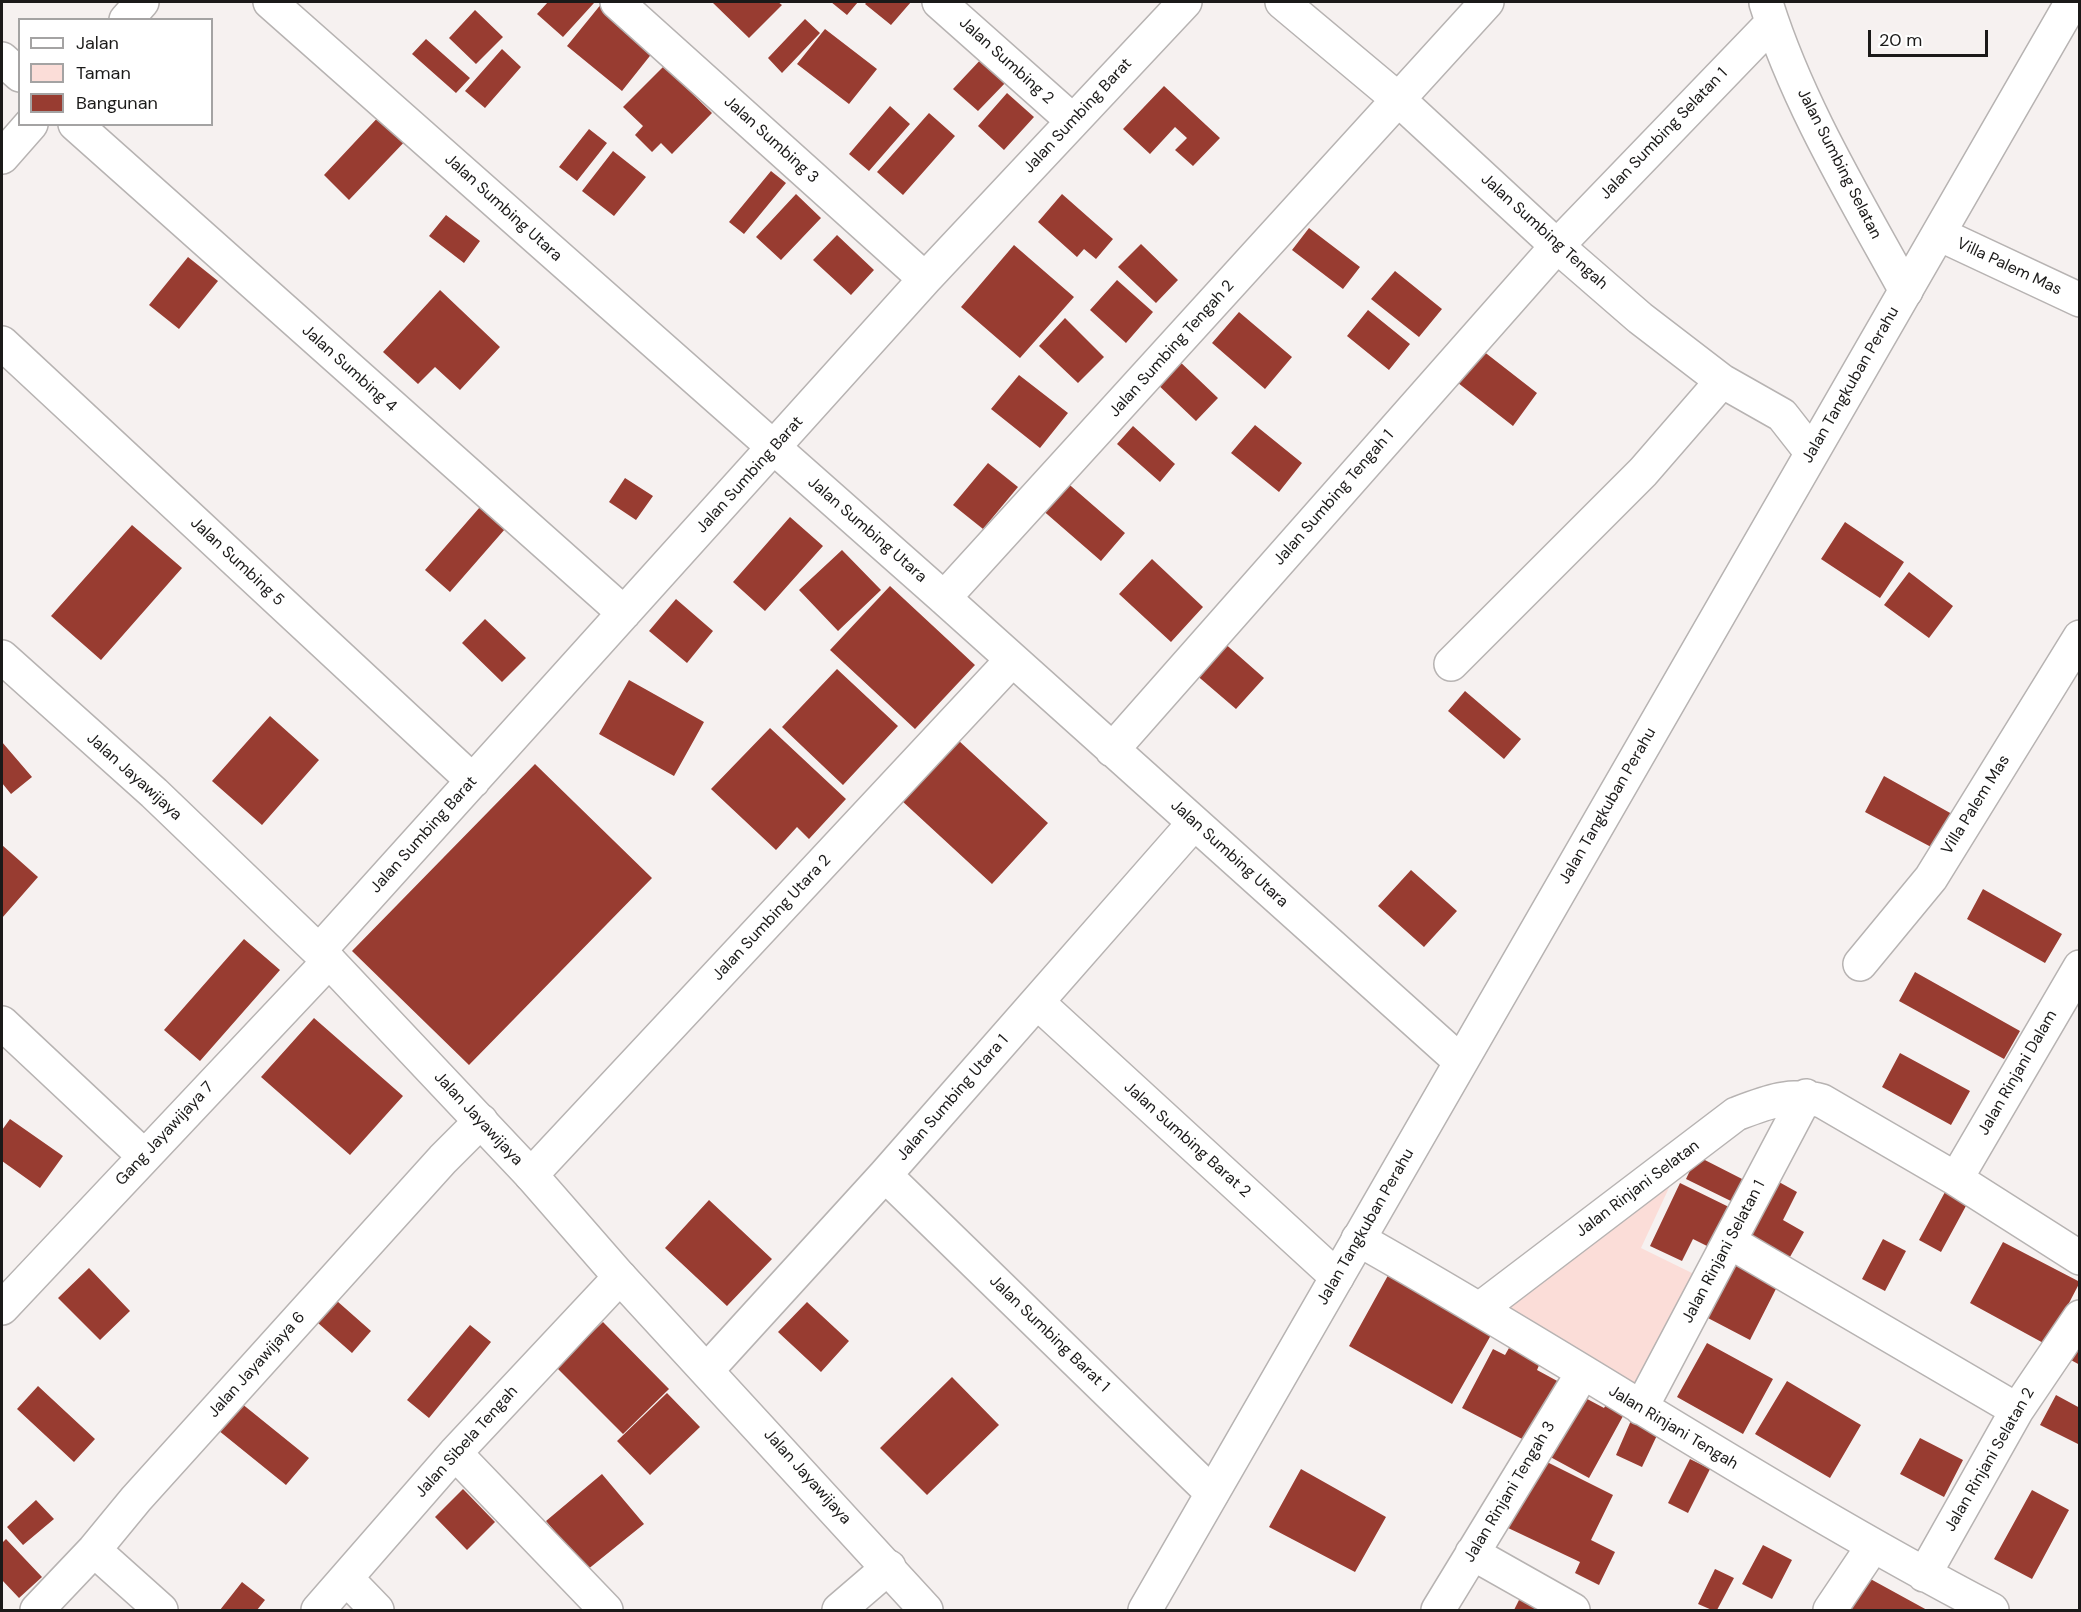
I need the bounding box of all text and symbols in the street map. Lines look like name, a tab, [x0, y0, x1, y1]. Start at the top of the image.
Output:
street label: Jalan Sumbing 2	[955, 14, 1057, 108]
legend	[18, 18, 213, 126]
scale bar	[1871, 18, 1991, 56]
text: 20 m	[1879, 28, 1922, 52]
text: Jalan	[76, 31, 119, 55]
street label: Jalan Sumbing Barat	[1020, 54, 1136, 178]
text: Taman	[76, 61, 131, 85]
street label: Jalan Sumbing Selatan 1	[1596, 64, 1732, 204]
street label: Jalan Sumbing Selatan	[1793, 86, 1885, 242]
text: Bangunan	[76, 91, 158, 115]
street label: Jalan Sumbing 3	[720, 92, 822, 188]
street label: Jalan Sumbing Utara	[440, 150, 566, 266]
street label: Jalan Sumbing Tengah	[1477, 170, 1611, 294]
street label: Villa Palem Mas	[1953, 234, 2065, 300]
street label: Jalan Sumbing Tengah 2	[1105, 277, 1239, 421]
street label: Jalan Tangkuban Perahu	[1798, 303, 1904, 467]
street label: Jalan Sumbing 4	[298, 321, 400, 417]
street label: Jalan Sumbing Barat	[693, 413, 807, 537]
street label: Jalan Sumbing Tengah 1	[1270, 426, 1398, 570]
street label: Jalan Sumbing Utara	[804, 473, 930, 587]
street label: Jalan Sumbing 5	[186, 514, 288, 610]
street label: Jalan Tangkuban Perahu	[1555, 724, 1661, 888]
street label: Jalan Jayawijaya	[82, 729, 186, 825]
street label: Villa Palem Mas	[1938, 752, 2014, 858]
street label: Jalan Sumbing Barat	[367, 773, 481, 897]
street label: Jalan Sumbing Utara	[1166, 796, 1292, 912]
street label: Jalan Sumbing Utara 2	[709, 851, 835, 985]
street label: Jalan Rinjani Dalam	[1974, 1007, 2062, 1139]
street label: Jalan Sumbing Utara 1	[893, 1031, 1013, 1165]
street label: Jalan Jayawijaya	[430, 1068, 526, 1170]
street label: Gang Jayawijaya 7	[112, 1078, 218, 1190]
street label: Jalan Sumbing Barat 2	[1120, 1078, 1254, 1202]
street label: Jalan Rinjani Selatan	[1573, 1136, 1703, 1242]
street label: Jalan Tangkuban Perahu	[1313, 1145, 1419, 1309]
street label: Jalan Rinjani Selatan 1	[1678, 1177, 1770, 1327]
street label: Jalan Sumbing Barat 1	[985, 1272, 1113, 1396]
street label: Jalan Jayawijaya 6	[204, 1308, 310, 1422]
street label: Jalan Sibela Tengah	[412, 1382, 522, 1502]
street label: Jalan Rinjani Tengah	[1605, 1382, 1741, 1474]
street label: Jalan Rinjani Selatan 2	[1941, 1385, 2039, 1535]
street label: Jalan Rinjani Tengah 3	[1460, 1418, 1560, 1566]
street label: Jalan Jayawijaya	[759, 1425, 855, 1529]

